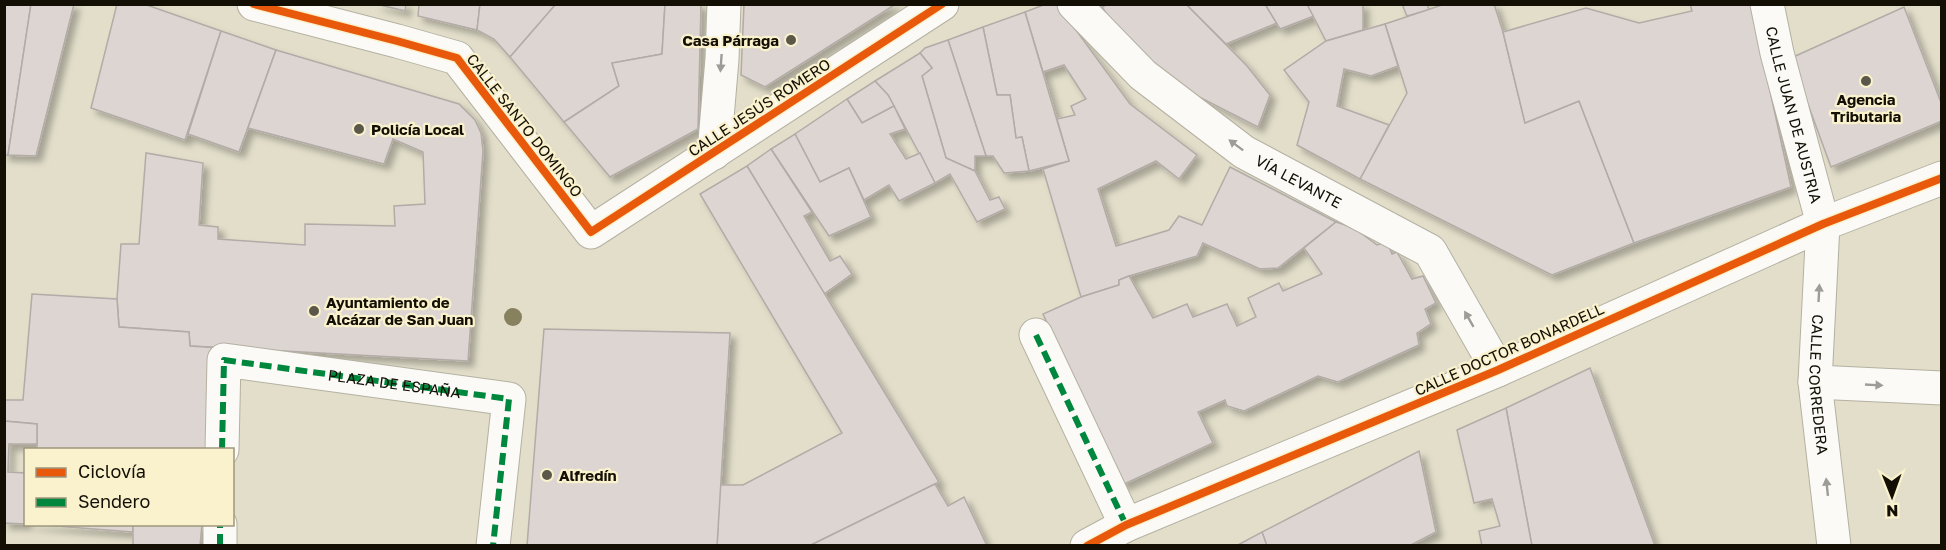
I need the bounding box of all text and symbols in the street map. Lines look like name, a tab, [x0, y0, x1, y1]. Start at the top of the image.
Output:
street label: CALLE JUAN DE AUSTRIA	[1763, 25, 1826, 205]
place label: Casa Párraga	[682, 31, 779, 49]
marker: Casa Párraga	[784, 33, 798, 47]
street label: CALLE SANTO DOMINGO	[463, 50, 587, 200]
one-way arrow	[717, 53, 726, 72]
street label: CALLE JESÚS ROMERO	[684, 54, 834, 160]
marker: Agencia Tributaria	[1859, 74, 1873, 88]
place label: Agencia Tributaria	[1831, 90, 1902, 125]
place label: Policía Local	[371, 120, 464, 138]
marker: Policía Local	[352, 122, 366, 136]
one-way arrow	[1228, 140, 1243, 152]
street label: VÍA LEVANTE	[1253, 151, 1345, 211]
one-way arrow	[1815, 284, 1824, 303]
place label: Ayuntamiento de Alcázar de San Juan	[326, 293, 473, 328]
street label: CALLE DOCTOR BONARDELL	[1412, 299, 1607, 399]
marker: Ayuntamiento de Alcázar de San Juan	[307, 304, 321, 318]
one-way arrow	[1464, 310, 1474, 327]
street label: CALLE CORREDERA	[1806, 314, 1832, 456]
street label: PLAZA DE ESPAÑA	[327, 365, 462, 401]
one-way arrow	[1864, 381, 1883, 390]
legend	[24, 448, 234, 526]
text: Ciclovía	[78, 460, 146, 482]
place label: Alfredín	[559, 466, 617, 484]
north arrow	[1862, 466, 1922, 526]
marker: Alfredín	[540, 468, 554, 482]
one-way arrow	[1822, 478, 1832, 497]
text: Sendero	[78, 490, 150, 512]
text: N	[1886, 501, 1899, 521]

